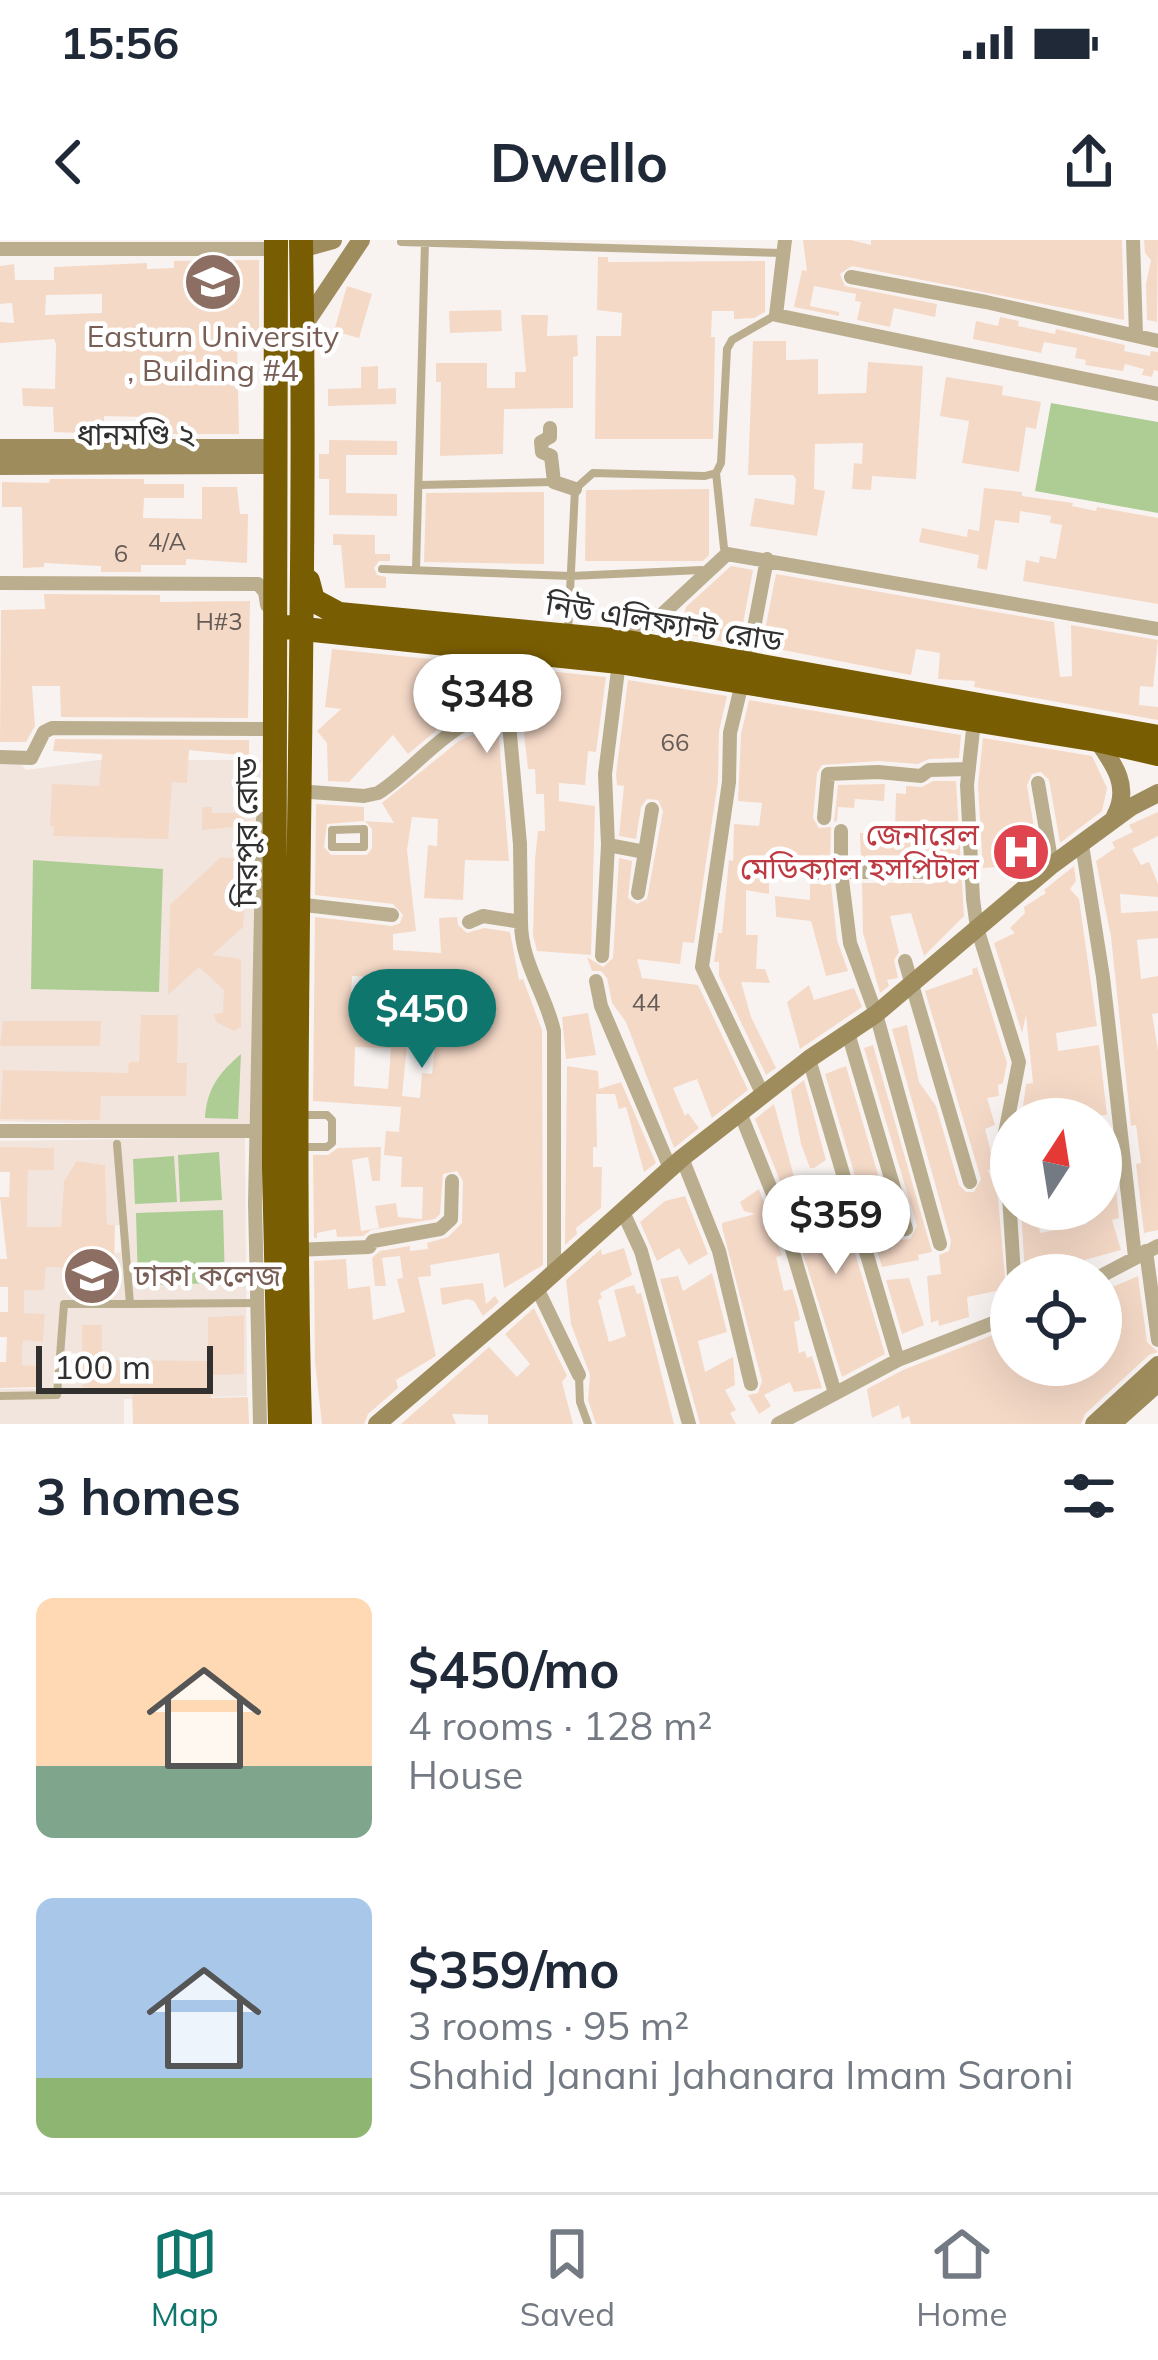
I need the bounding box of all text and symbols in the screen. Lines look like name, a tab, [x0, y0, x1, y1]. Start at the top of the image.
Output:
text: 15:56	[60, 14, 179, 70]
text: Dwello	[490, 128, 668, 196]
icon: back	[36, 129, 102, 195]
icon: share	[1056, 129, 1122, 195]
school or university icon: Easturn University , Building #4	[182, 251, 244, 313]
place label: Easturn University , Building #4	[87, 317, 339, 389]
street label: ধানমণ্ডি ২	[77, 415, 196, 453]
house number: 4/A	[148, 526, 187, 556]
house number: 6	[114, 538, 128, 568]
street label: নিউ এলিফ্যান্ট রোড	[542, 584, 786, 660]
house number: H#3	[195, 606, 243, 636]
pin: $348	[416, 654, 558, 756]
text: $348	[440, 668, 534, 717]
house number: 66	[661, 727, 689, 757]
street label: মিরপুর রোড	[227, 757, 265, 908]
place label: জেনারেল মেডিক্যাল হসপিটাল	[740, 815, 980, 887]
hospital icon: জেনারেল মেডিক্যাল হসপিটাল	[990, 821, 1052, 883]
pin: $450	[351, 969, 493, 1071]
text: $450	[375, 983, 469, 1032]
house number: 44	[632, 987, 660, 1017]
north arrow	[990, 1098, 1122, 1230]
map controls	[990, 1098, 1122, 1386]
pin: $359	[765, 1175, 907, 1277]
text: $359	[789, 1189, 883, 1238]
school or university icon: ঢাকা কলেজ	[61, 1245, 123, 1307]
button: locate	[990, 1254, 1122, 1386]
place label: ঢাকা কলেজ	[133, 1256, 282, 1294]
scale bar	[36, 1340, 213, 1393]
text: 100 m	[54, 1346, 151, 1387]
icon: filters	[1056, 1463, 1122, 1529]
text: 3 homes	[36, 1464, 241, 1528]
text: $450/mo	[408, 1637, 620, 1701]
icon: home	[132, 1646, 276, 1790]
text: 4 rooms · 128 m²	[408, 1701, 712, 1750]
text: House	[408, 1750, 523, 1799]
text: $359/mo	[408, 1937, 620, 2001]
icon: home	[132, 1946, 276, 2090]
text: 3 rooms · 95 m²	[408, 2001, 689, 2050]
text: Shahid Janani Jahanara Imam Saroni	[408, 2050, 1074, 2099]
tab: Map	[151, 2221, 219, 2334]
tab: Saved	[520, 2221, 615, 2334]
tab: Home	[916, 2221, 1007, 2334]

